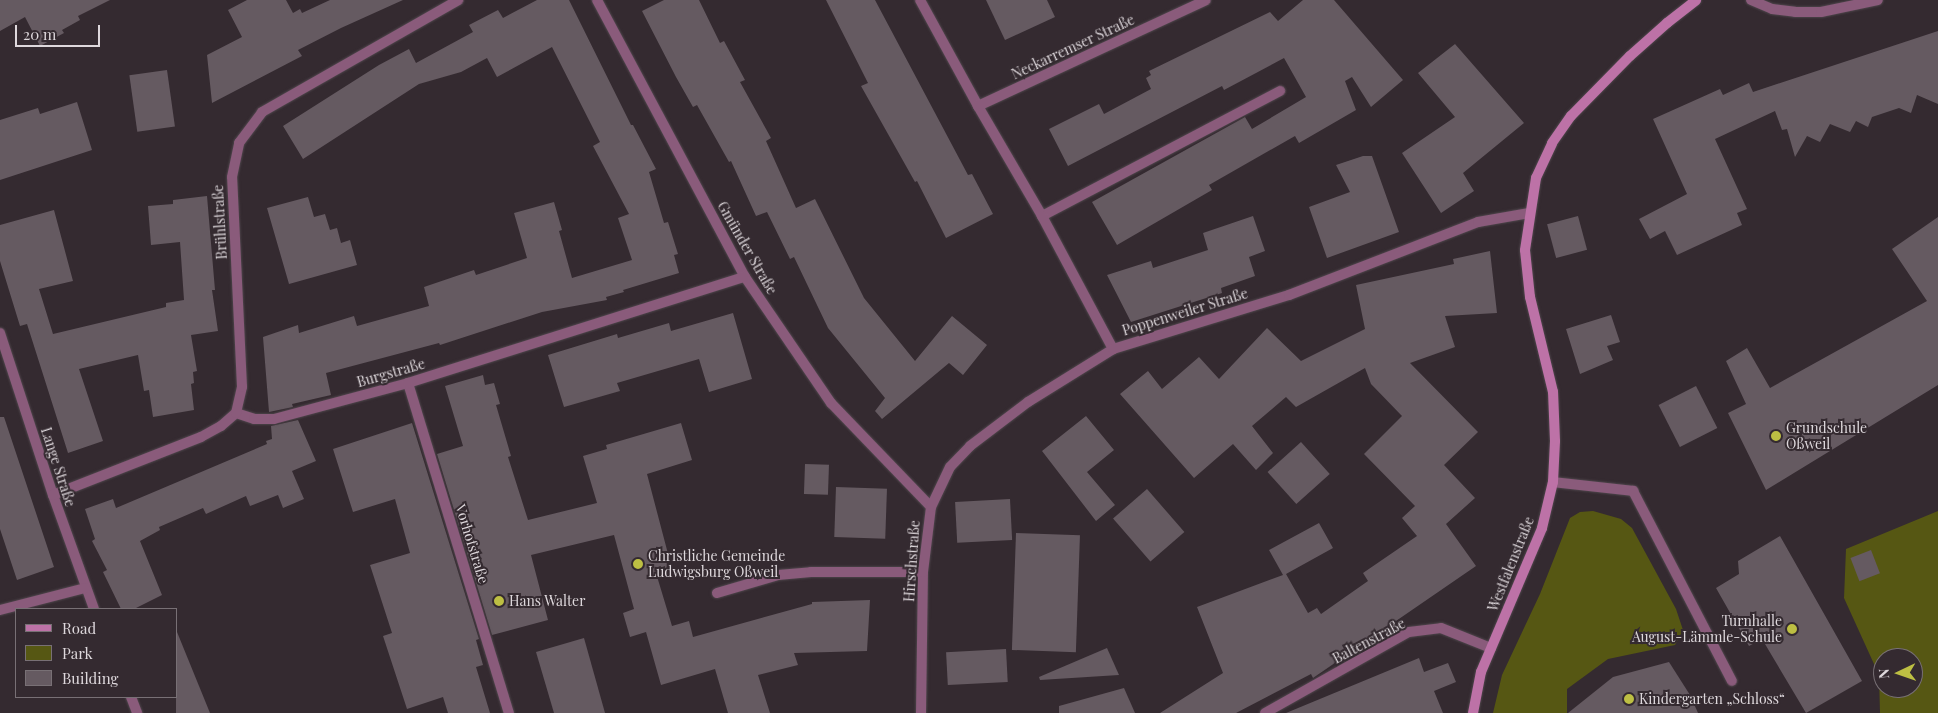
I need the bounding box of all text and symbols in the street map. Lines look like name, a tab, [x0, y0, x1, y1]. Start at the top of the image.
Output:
street label: Neckarremser Straße	[1009, 11, 1137, 83]
scale bar	[18, 15, 102, 47]
text: 20 m	[23, 24, 56, 44]
street label: Brühlstraße	[210, 184, 230, 260]
street label: Gmünder Straße	[714, 198, 780, 298]
street label: Poppenweiler Straße	[1120, 285, 1250, 339]
street label: Burgstraße	[355, 355, 427, 391]
place label: Grundschule Oßweil	[1786, 420, 1867, 452]
street label: Lange Straße	[37, 425, 79, 509]
marker: Grundschule Oßweil	[1770, 430, 1782, 442]
street label: Vorhofstraße	[452, 502, 492, 586]
street label: Westfalenstraße	[1484, 514, 1538, 614]
street label: Hirschstraße	[901, 520, 923, 602]
place label: Christliche Gemeinde Ludwigsburg Oßweil	[648, 548, 785, 580]
marker: Christliche Gemeinde Ludwigsburg Oßweil	[632, 558, 644, 570]
place label: Hans Walter	[509, 593, 586, 609]
marker: Hans Walter	[493, 595, 505, 607]
legend	[15, 608, 178, 698]
place label: Turnhalle August-Lämmle-Schule	[1632, 613, 1782, 646]
street label: Baltenstraße	[1330, 615, 1408, 667]
text: Road	[62, 618, 96, 638]
marker: Turnhalle August-Lämmle-Schule	[1786, 623, 1798, 635]
text: Park	[62, 643, 93, 663]
north arrow	[1873, 648, 1923, 698]
text: Building	[62, 668, 118, 688]
text: N	[1874, 668, 1893, 679]
place label: Kindergarten „Schloss“	[1639, 691, 1785, 707]
marker: Kindergarten „Schloss“	[1623, 693, 1635, 705]

